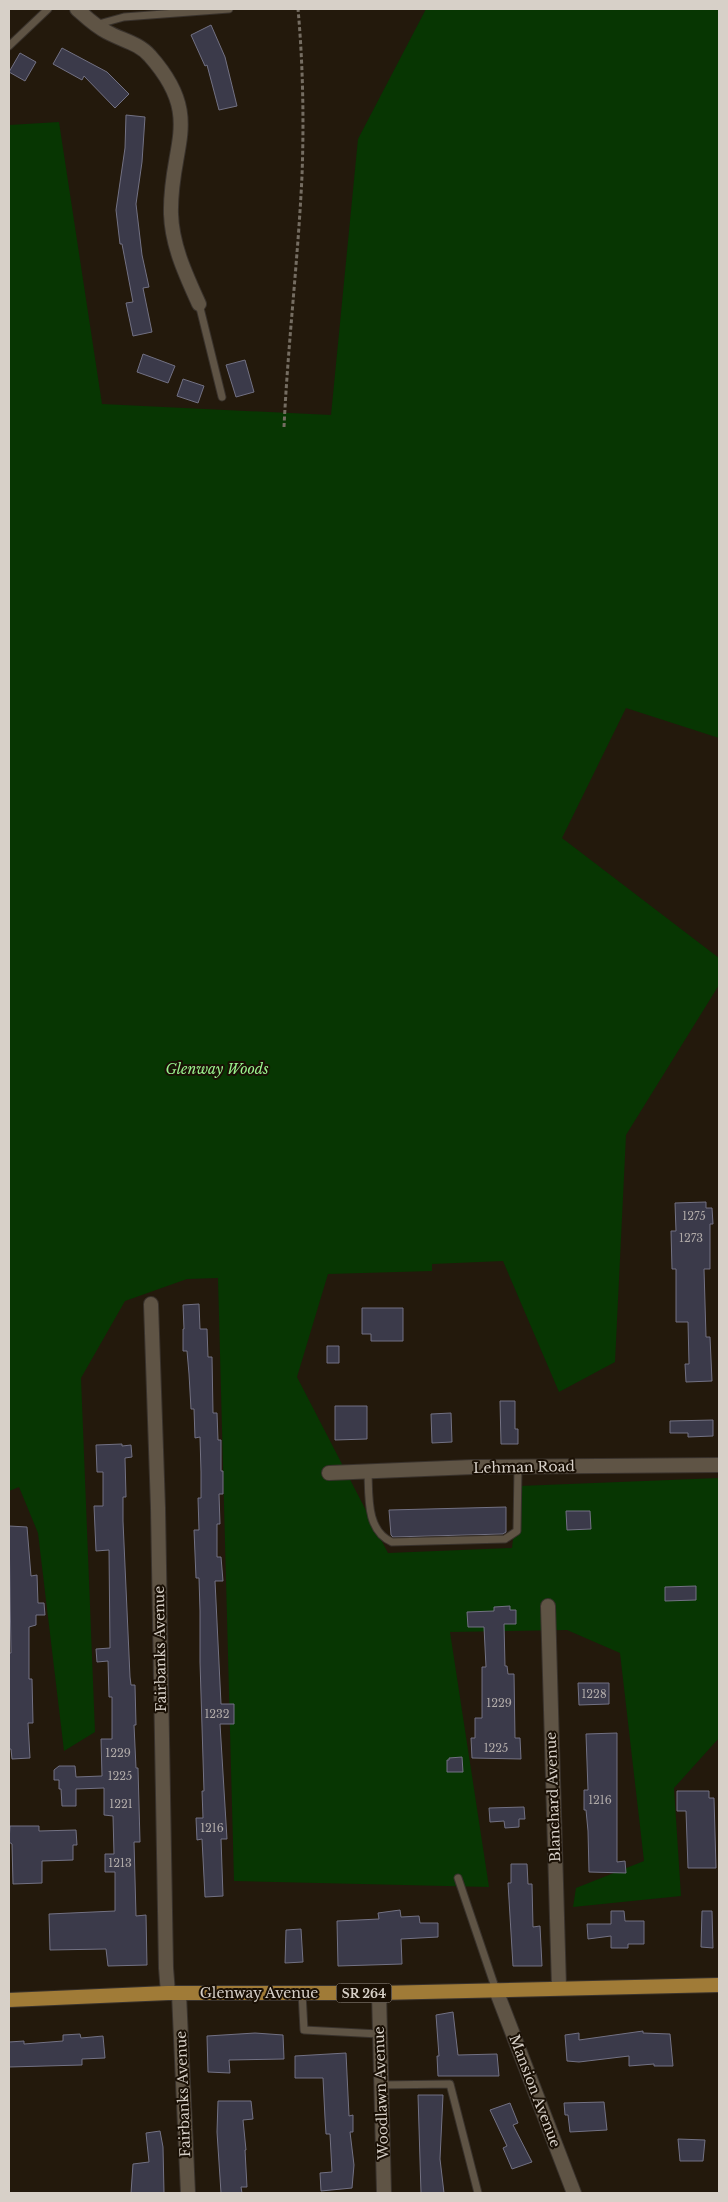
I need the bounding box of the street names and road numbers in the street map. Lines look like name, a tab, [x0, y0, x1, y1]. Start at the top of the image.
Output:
street label: Lehman Road	[473, 1457, 575, 1477]
street label: Fairbanks Avenue	[150, 1586, 170, 1712]
street label: Blanchard Avenue	[542, 1732, 564, 1862]
street label: Glenway Avenue	[200, 1984, 318, 2002]
road number: SR 264	[336, 1984, 392, 2002]
street label: Woodlawn Avenue	[370, 2026, 392, 2161]
street label: Fairbanks Avenue	[172, 2031, 194, 2157]
street label: Mansion Avenue	[505, 2032, 565, 2150]

